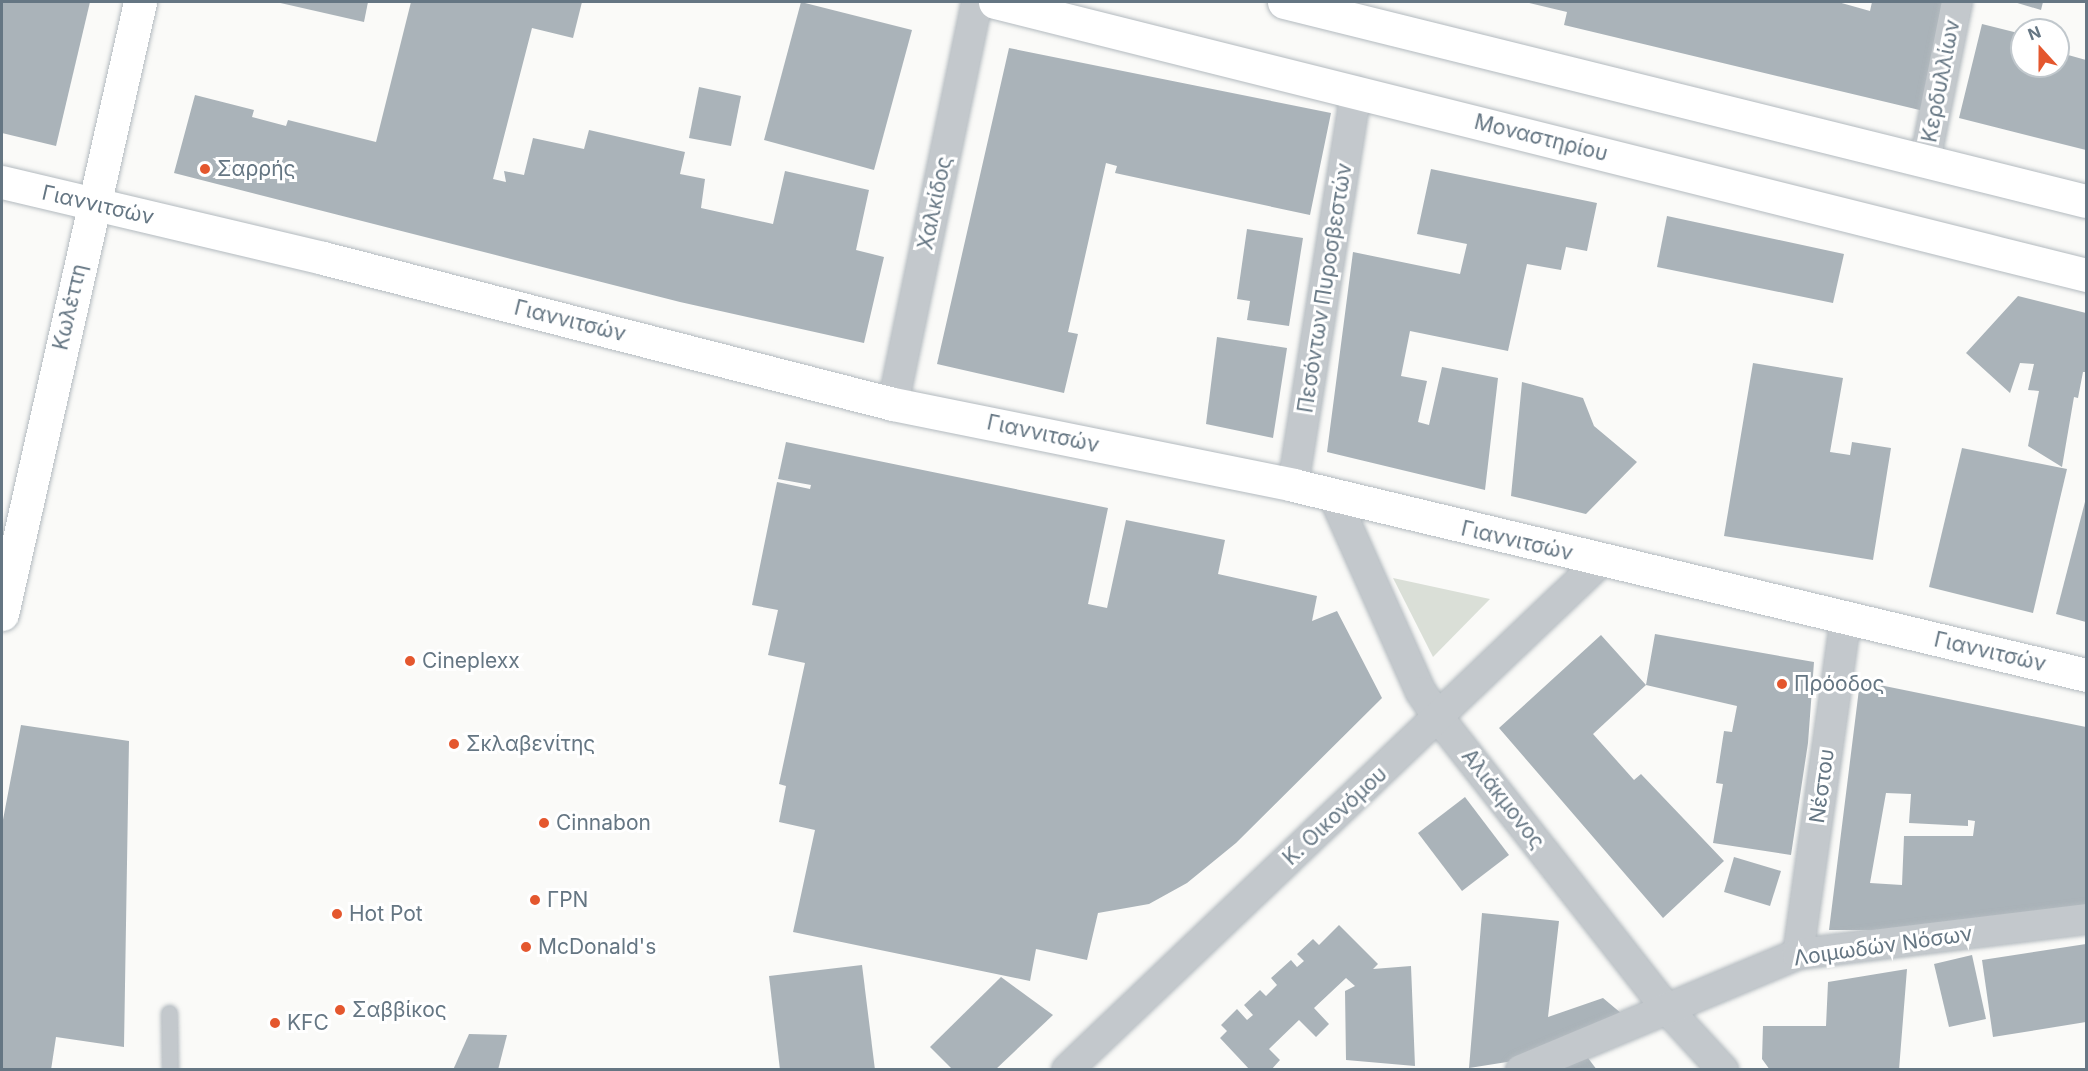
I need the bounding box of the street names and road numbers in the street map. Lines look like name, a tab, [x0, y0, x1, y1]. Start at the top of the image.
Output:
street label: Κερδυλλίων	[1917, 17, 1965, 145]
street label: Μοναστηρίου	[1472, 109, 1610, 167]
street label: Χαλκίδος	[913, 154, 957, 252]
street label: Πεσόντων Πυροσβεστών	[1293, 161, 1357, 415]
street label: Γιαννιτσών	[40, 180, 156, 230]
street label: Κωλέττη	[48, 261, 92, 353]
street label: Γιαννιτσών	[512, 295, 628, 347]
street label: Γιαννιτσών	[985, 410, 1101, 458]
street label: Γιαννιτσών	[1459, 516, 1575, 566]
street label: Γιαννιτσών	[1932, 627, 2048, 677]
street label: Αλιάκμονος	[1456, 744, 1550, 854]
street label: Νέστου	[1804, 747, 1840, 825]
street label: Κ. Οικονόμου	[1278, 761, 1392, 871]
street label: Λοιμωδών Νόσων	[1792, 921, 1974, 971]

